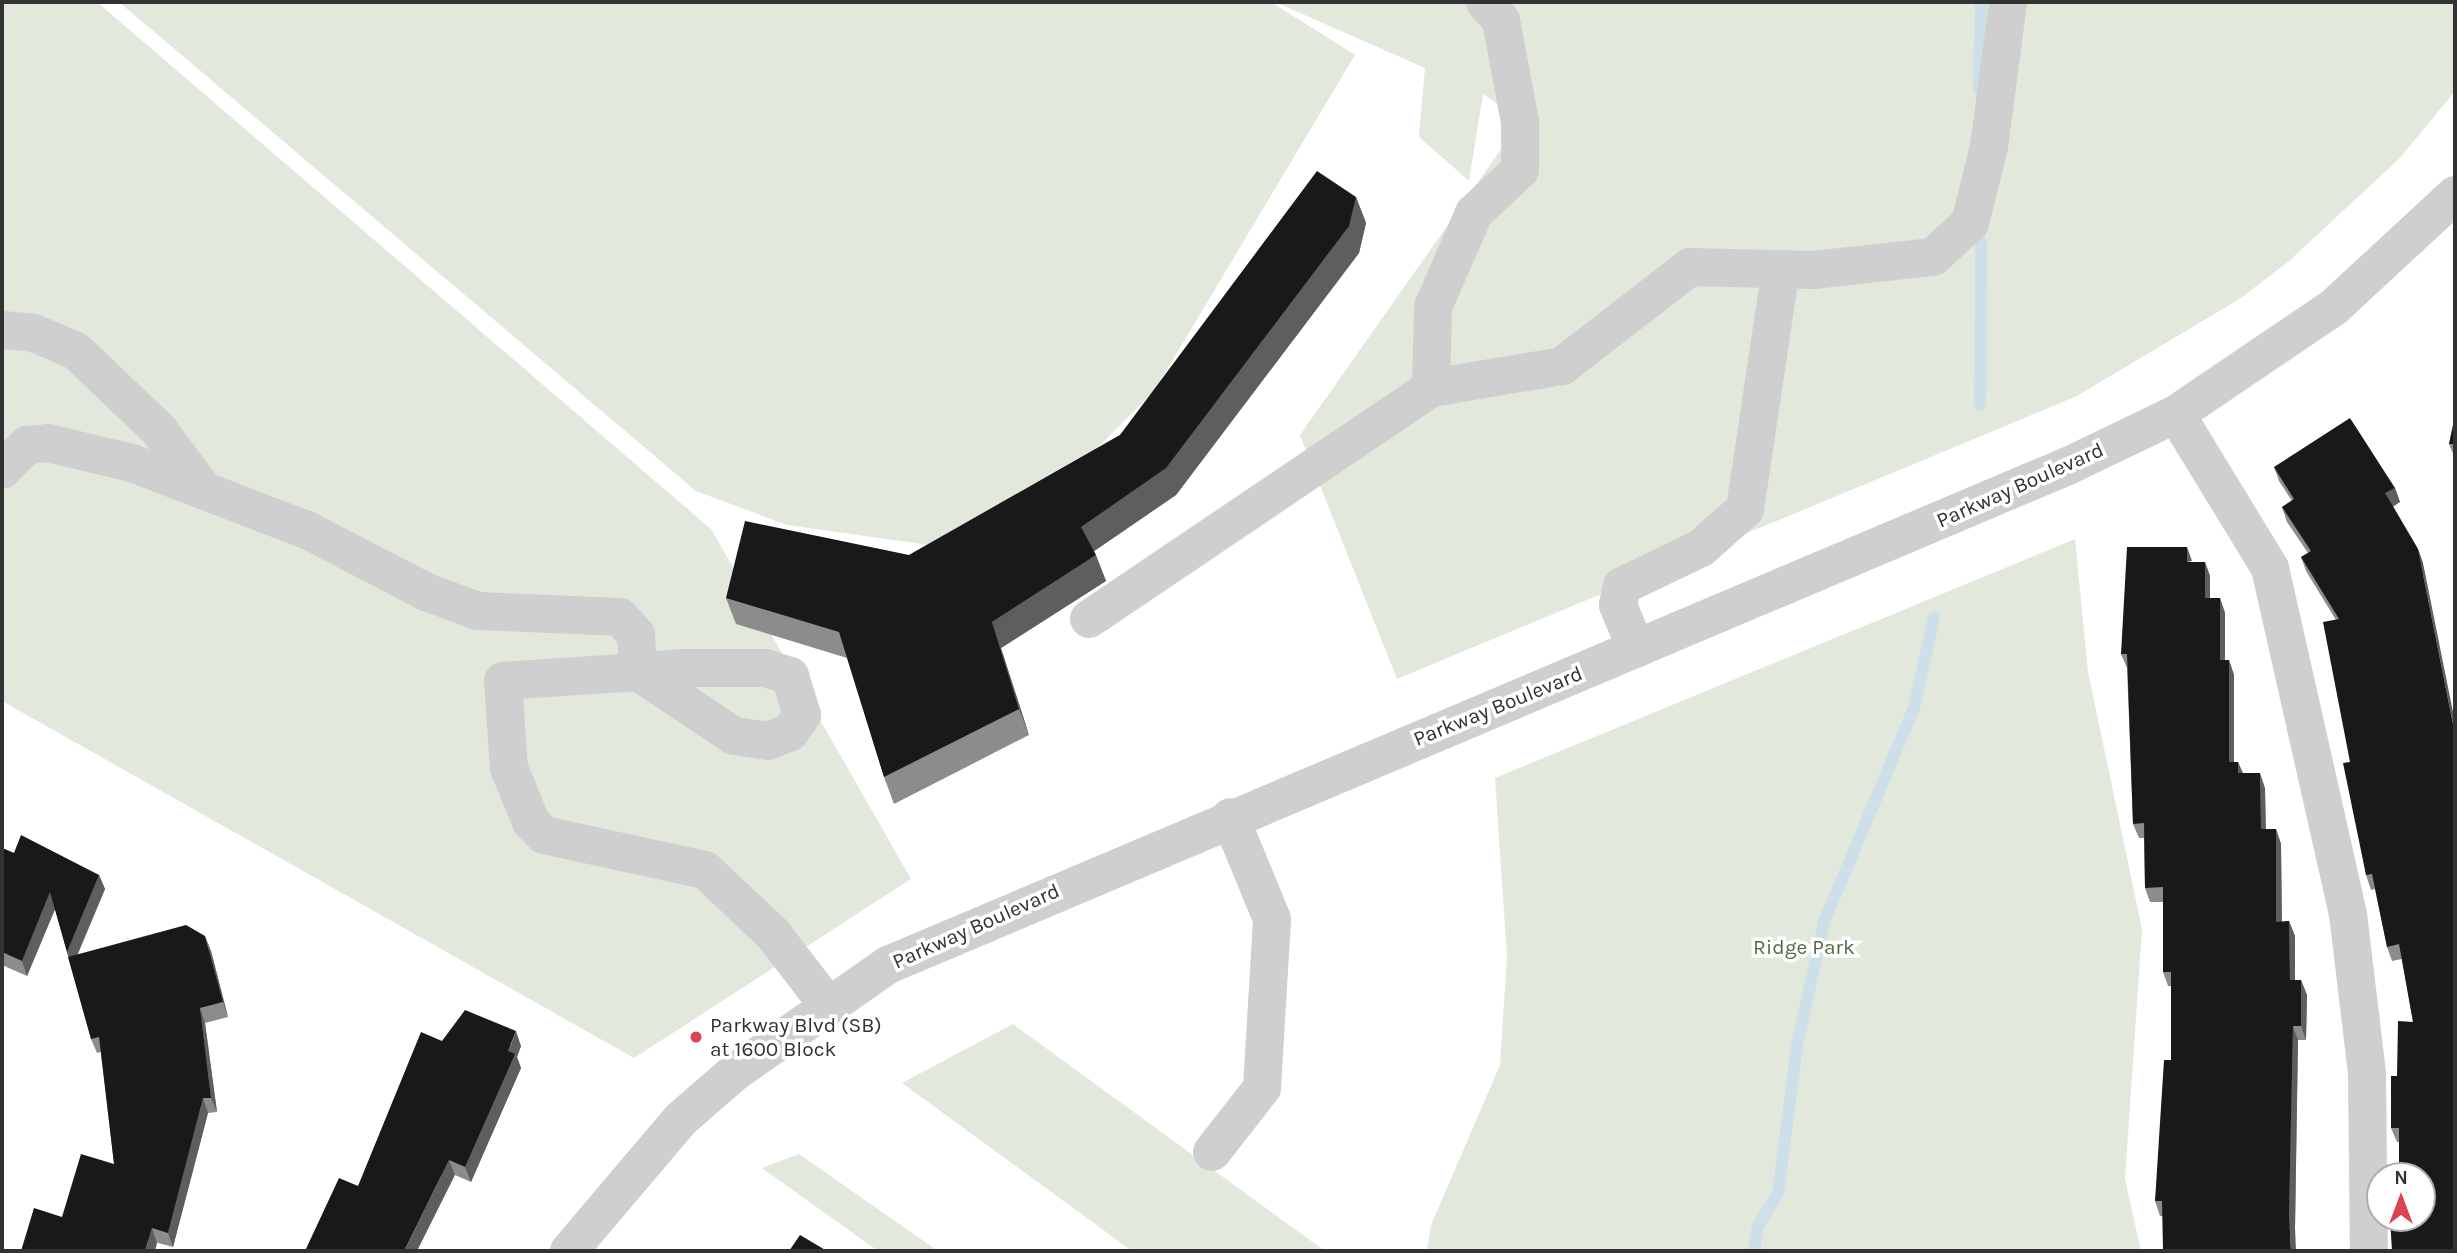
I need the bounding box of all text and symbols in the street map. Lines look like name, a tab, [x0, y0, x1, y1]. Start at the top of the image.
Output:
street label: Parkway Boulevard	[1933, 437, 2107, 533]
street label: Parkway Boulevard	[1410, 661, 1586, 751]
street label: Parkway Boulevard	[889, 878, 1063, 974]
park label: Ridge Park	[1753, 934, 1855, 960]
place label: Parkway Blvd (SB) at 1600 Block	[710, 1012, 882, 1062]
marker: Parkway Blvd (SB) at 1600 Block	[688, 1029, 704, 1045]
north arrow	[2366, 1162, 2436, 1232]
text: N	[2394, 1167, 2408, 1189]

